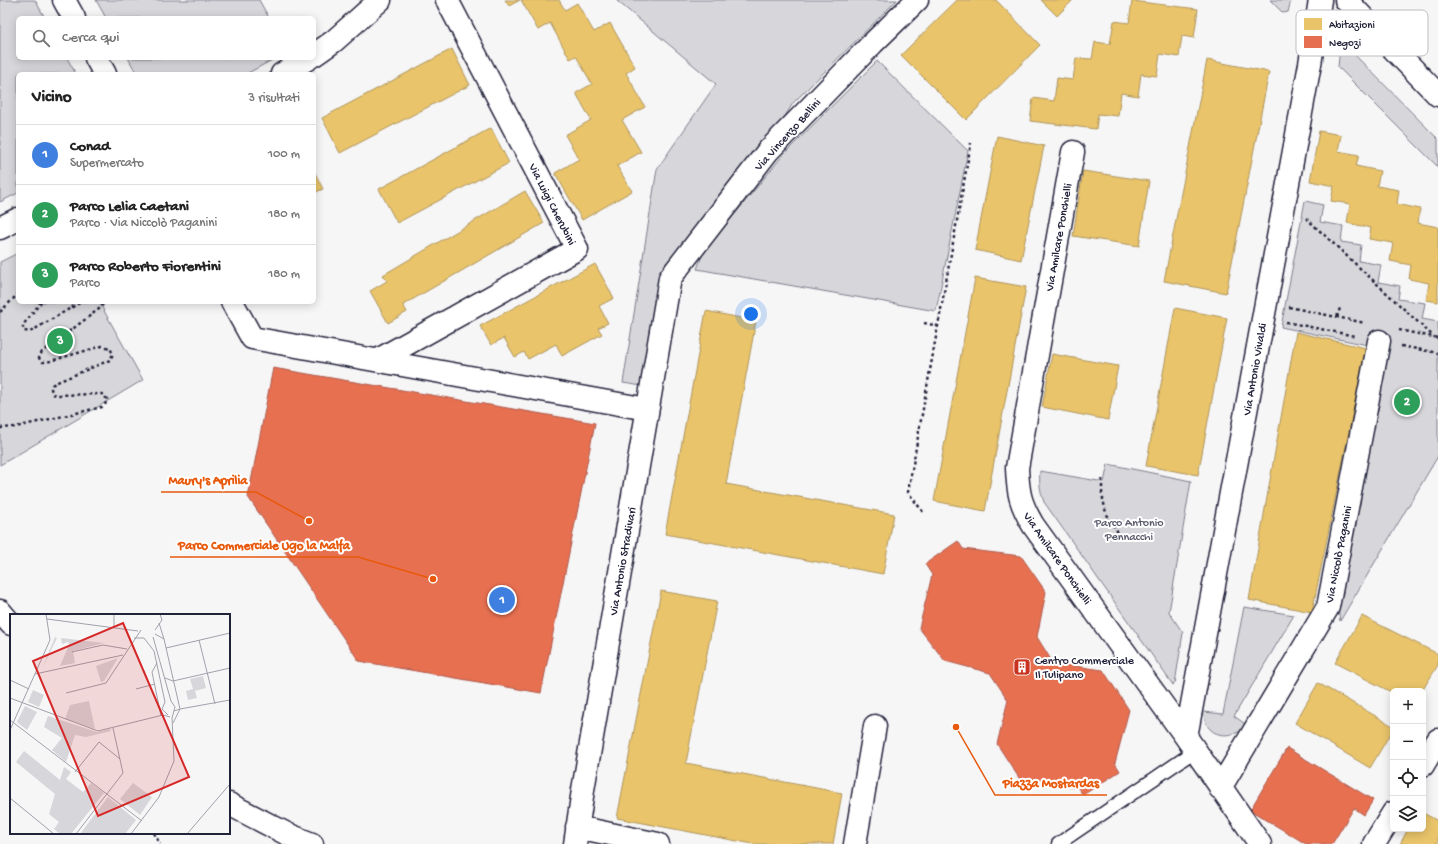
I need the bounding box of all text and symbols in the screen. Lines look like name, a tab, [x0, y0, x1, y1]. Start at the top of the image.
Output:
legend	[1296, 10, 1428, 56]
search box	[16, 16, 316, 60]
text: Abitazioni	[1329, 20, 1375, 32]
icon: search	[30, 27, 52, 49]
text: Cerca qui	[62, 29, 119, 47]
text: Negozi	[1329, 38, 1361, 50]
text: Vicino	[32, 88, 72, 108]
text: 3 risultati	[248, 91, 300, 106]
street label: Via Vincenzo Bellini	[752, 96, 825, 175]
text: Conad	[70, 138, 110, 156]
text: 1	[42, 147, 48, 162]
text: 100 m	[268, 147, 300, 162]
text: Supermercato	[70, 156, 144, 171]
street label: Via Luigi Cherubini	[524, 161, 578, 249]
street label: Via Amilcare Ponchielli	[1043, 182, 1076, 293]
text: Parco Lelia Caetani	[70, 198, 189, 216]
text: 2	[42, 207, 48, 222]
text: 180 m	[268, 207, 300, 222]
text: Parco · Via Niccolò Paganini	[70, 216, 217, 231]
text: Parco Roberto Fiorentini	[70, 258, 221, 276]
text: 3	[42, 267, 48, 282]
text: 180 m	[268, 267, 300, 282]
text: Parco	[70, 276, 100, 291]
your location	[741, 304, 761, 324]
street label: Via Antonio Vivaldi	[1241, 322, 1271, 418]
pin: 3	[47, 326, 73, 356]
pin: 2	[1394, 387, 1420, 417]
callout: Maury's Aprilia	[161, 467, 256, 492]
text: Maury's Aprilia	[169, 474, 248, 490]
street label: Via Niccolò Paganini	[1323, 504, 1356, 605]
street label: Via Antonio Stradivari	[607, 506, 640, 618]
street label: Via Amilcare Ponchielli	[1019, 510, 1094, 608]
park label: Parco Antonio Pennacchi	[1093, 517, 1164, 545]
callout: Parco Commerciale Ugo la Malfa	[170, 532, 358, 557]
text: Parco Commerciale Ugo la Malfa	[177, 538, 351, 554]
pin: 1	[489, 585, 515, 615]
inset map	[10, 614, 230, 834]
place label: Centro Commerciale Il Tulipano	[1035, 655, 1135, 683]
building icon: Centro Commerciale Il Tulipano	[1012, 657, 1032, 677]
map controls	[1390, 688, 1426, 832]
button: +	[1390, 688, 1426, 724]
button: −	[1390, 724, 1426, 760]
button: locate	[1390, 760, 1426, 796]
callout: Piazza Mostardas	[995, 770, 1107, 795]
text: Piazza Mostardas	[1002, 777, 1100, 792]
button: layers	[1390, 796, 1426, 832]

